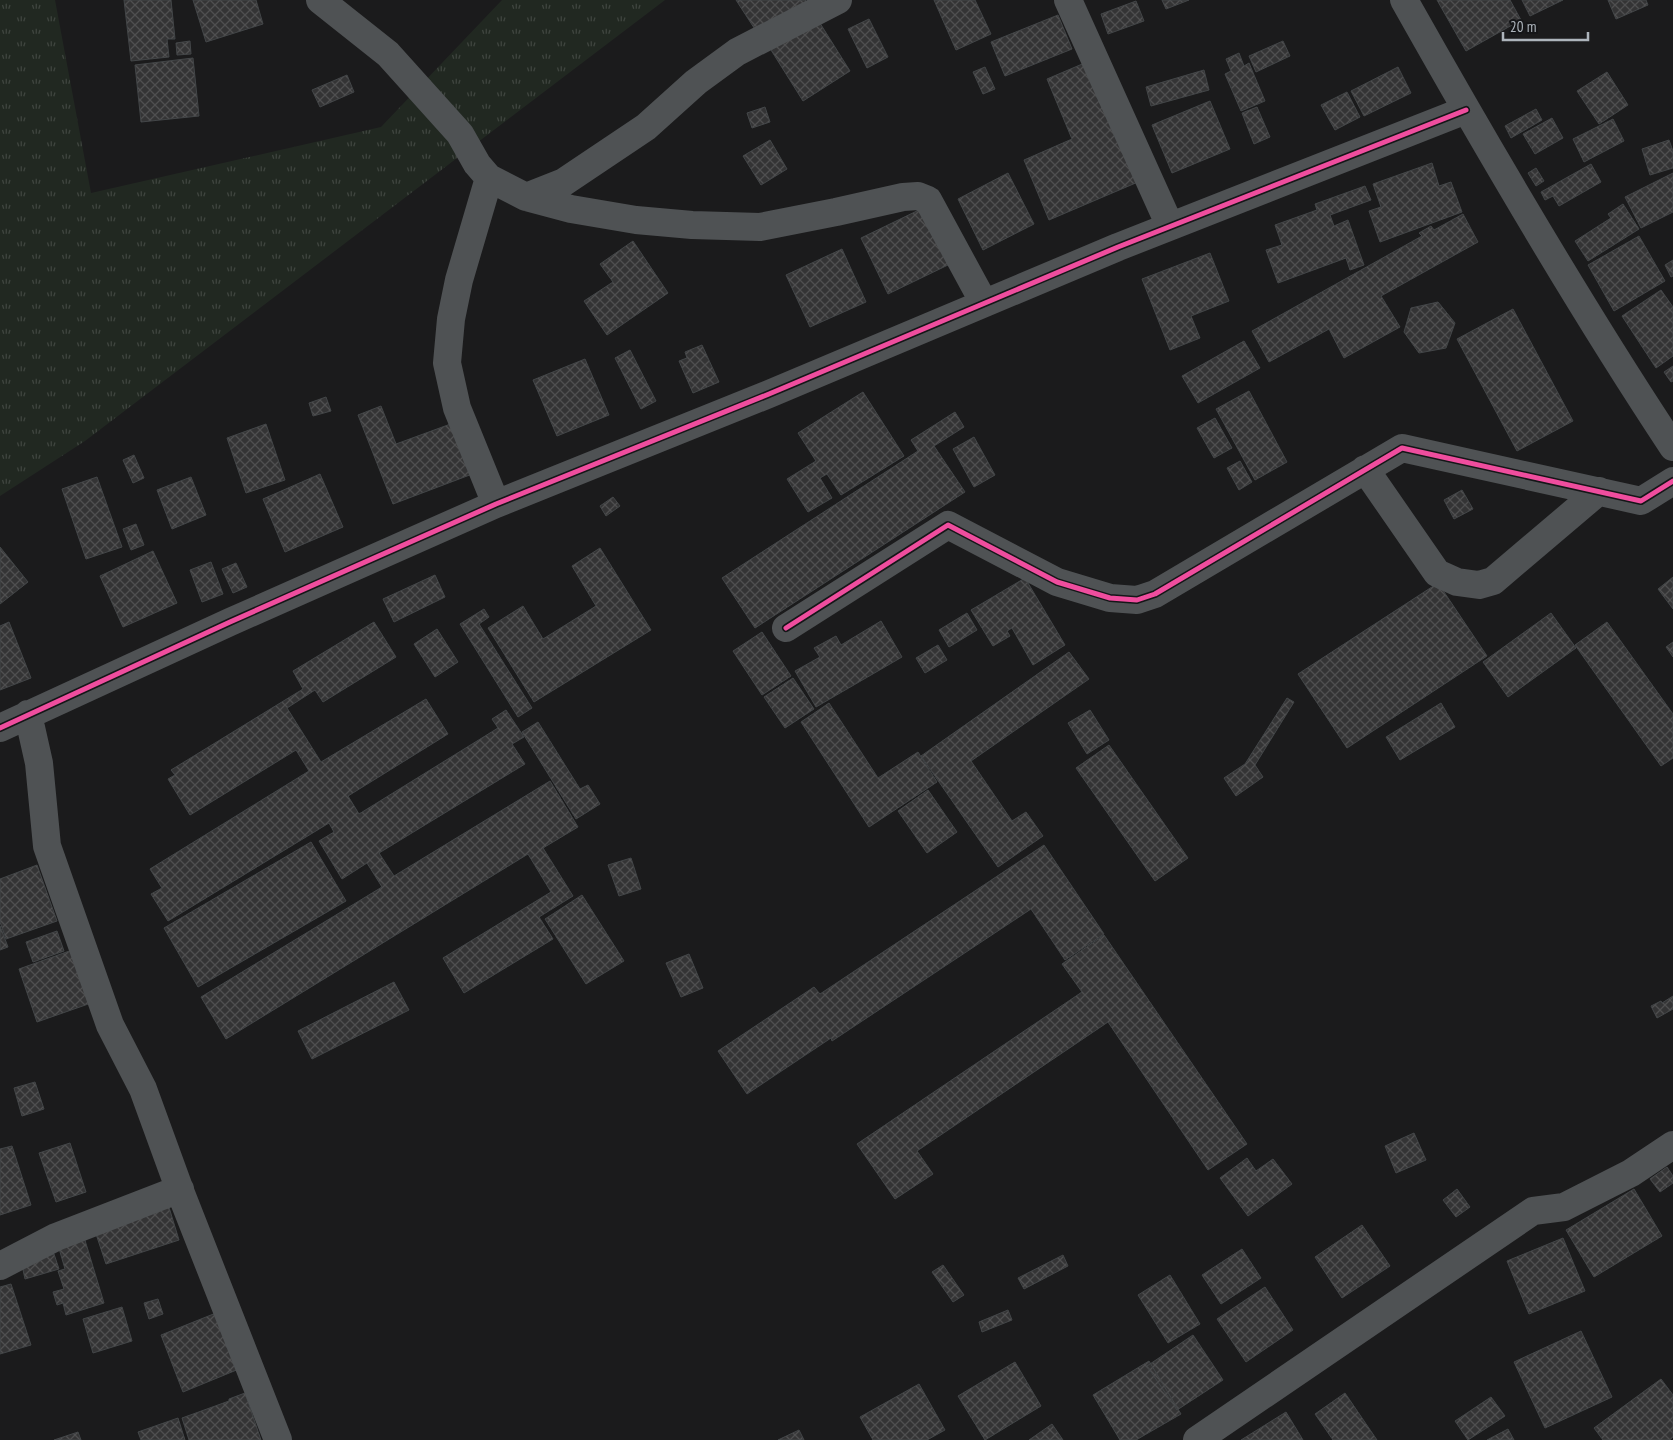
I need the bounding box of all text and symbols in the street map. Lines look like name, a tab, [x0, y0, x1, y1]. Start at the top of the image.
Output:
scale bar	[1503, 10, 1588, 42]
text: 20 m	[1510, 17, 1536, 36]

